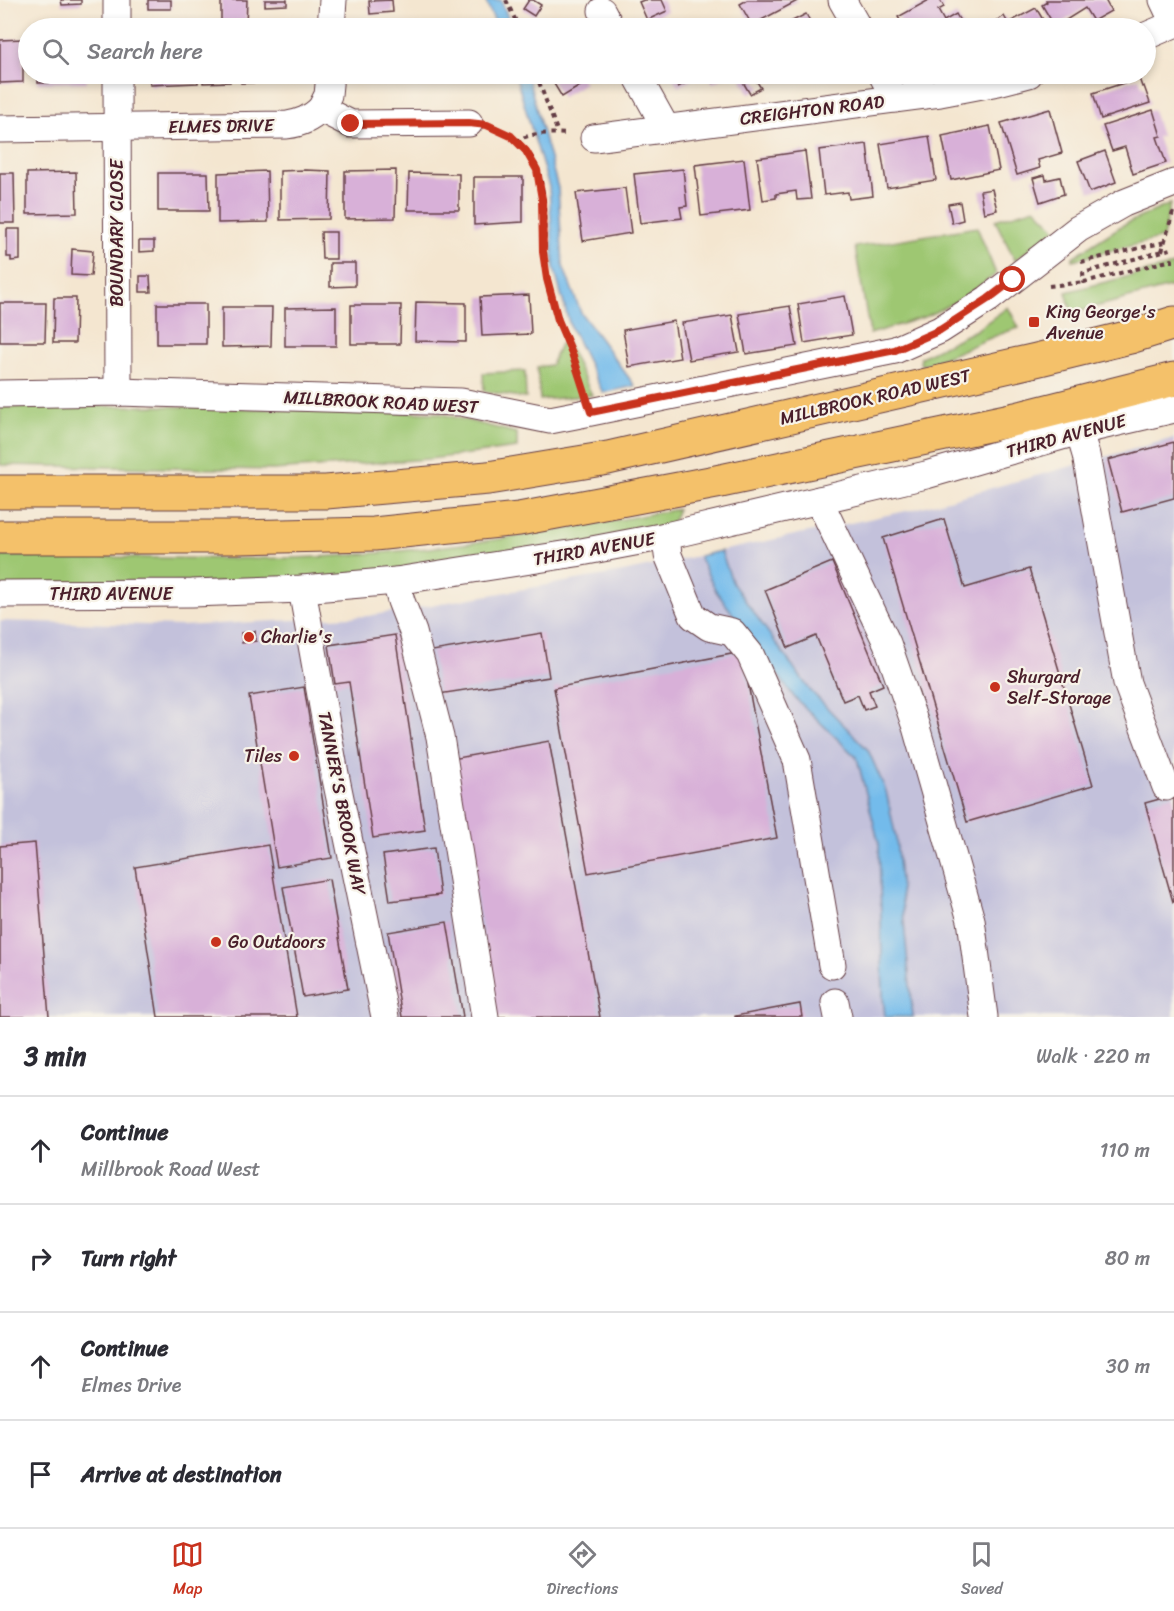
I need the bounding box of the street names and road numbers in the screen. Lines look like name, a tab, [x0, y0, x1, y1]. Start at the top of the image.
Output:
street label: CREIGHTON ROAD	[738, 85, 886, 135]
street label: ELMES DRIVE	[168, 109, 275, 143]
street label: BOUNDARY CLOSE	[101, 158, 133, 307]
street label: MILLBROOK ROAD WEST	[777, 359, 975, 434]
street label: MILLBROOK ROAD WEST	[283, 381, 480, 423]
street label: THIRD AVENUE	[1002, 404, 1131, 467]
street label: THIRD AVENUE	[531, 522, 658, 575]
street label: THIRD AVENUE	[50, 578, 174, 610]
street label: TANNER'S BROOK WAY	[309, 709, 376, 898]

